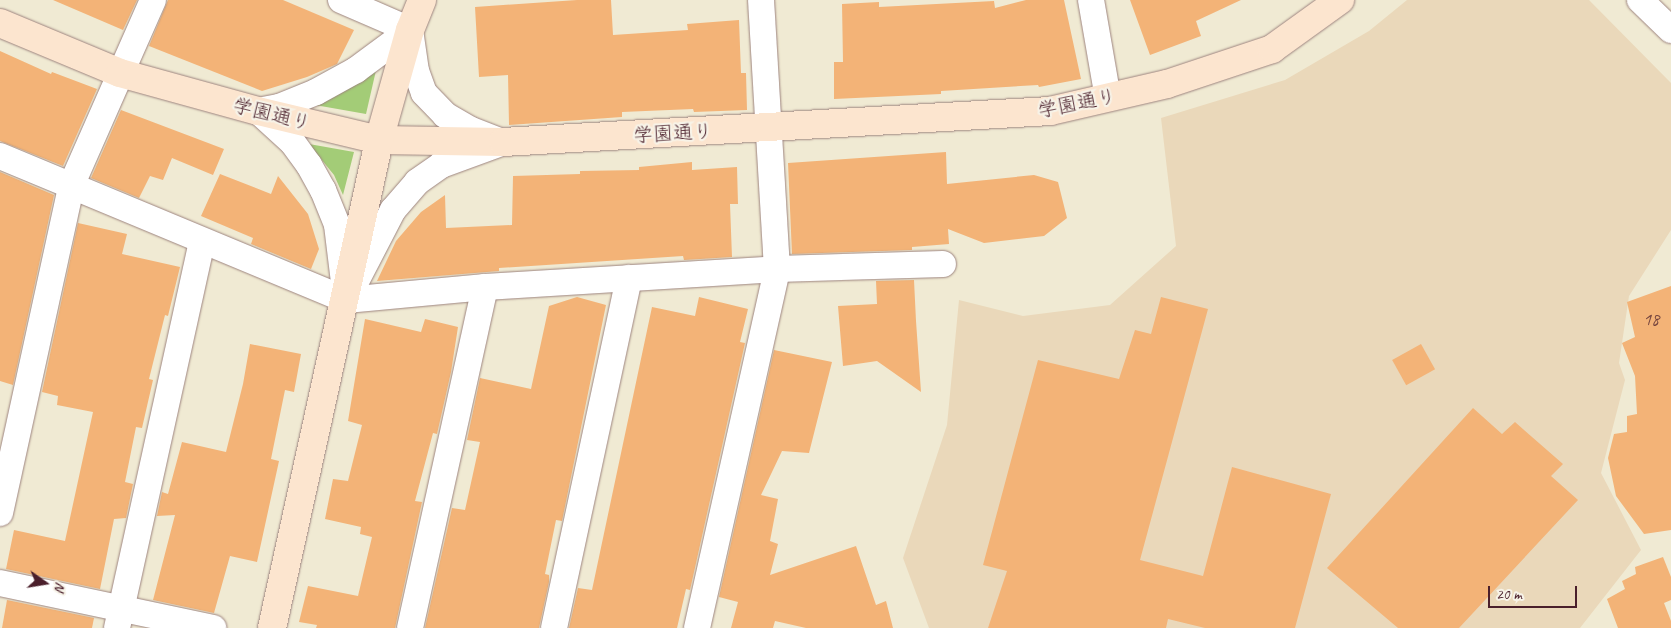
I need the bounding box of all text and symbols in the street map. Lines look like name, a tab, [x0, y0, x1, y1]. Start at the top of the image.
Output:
street label: 学園通り	[1035, 84, 1119, 122]
street label: 学園通り	[230, 93, 314, 135]
street label: 学園通り	[632, 119, 714, 147]
house number: 18	[1643, 308, 1659, 330]
north arrow	[20, 558, 70, 608]
scale bar	[1491, 576, 1580, 608]
text: N	[51, 580, 69, 593]
text: 20 m	[1496, 585, 1522, 604]

